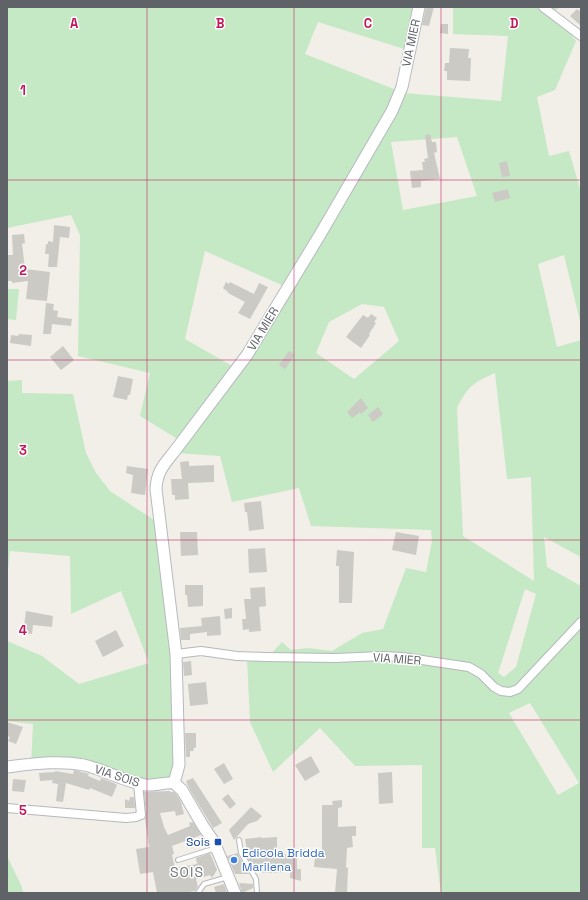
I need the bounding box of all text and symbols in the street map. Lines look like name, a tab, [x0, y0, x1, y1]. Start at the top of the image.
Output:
text: A	[70, 15, 79, 32]
text: B	[216, 15, 225, 32]
text: C	[364, 15, 372, 32]
text: D	[510, 15, 519, 32]
street label: VIA MIER	[398, 18, 424, 68]
text: 1	[20, 82, 26, 99]
text: 2	[19, 262, 27, 279]
street label: VIA MIER	[244, 304, 282, 354]
text: 3	[19, 442, 27, 459]
text: 4	[19, 622, 27, 639]
street label: VIA MIER	[372, 649, 422, 669]
street label: VIA SOIS	[92, 761, 142, 791]
text: 5	[19, 802, 27, 819]
place label: Sois	[186, 834, 210, 850]
marker: Sois	[213, 837, 223, 847]
place label: Edicola Bridda Marilena	[242, 845, 325, 875]
marker: Edicola Bridda Marilena	[229, 855, 239, 865]
district label: SOIS	[170, 863, 204, 881]

